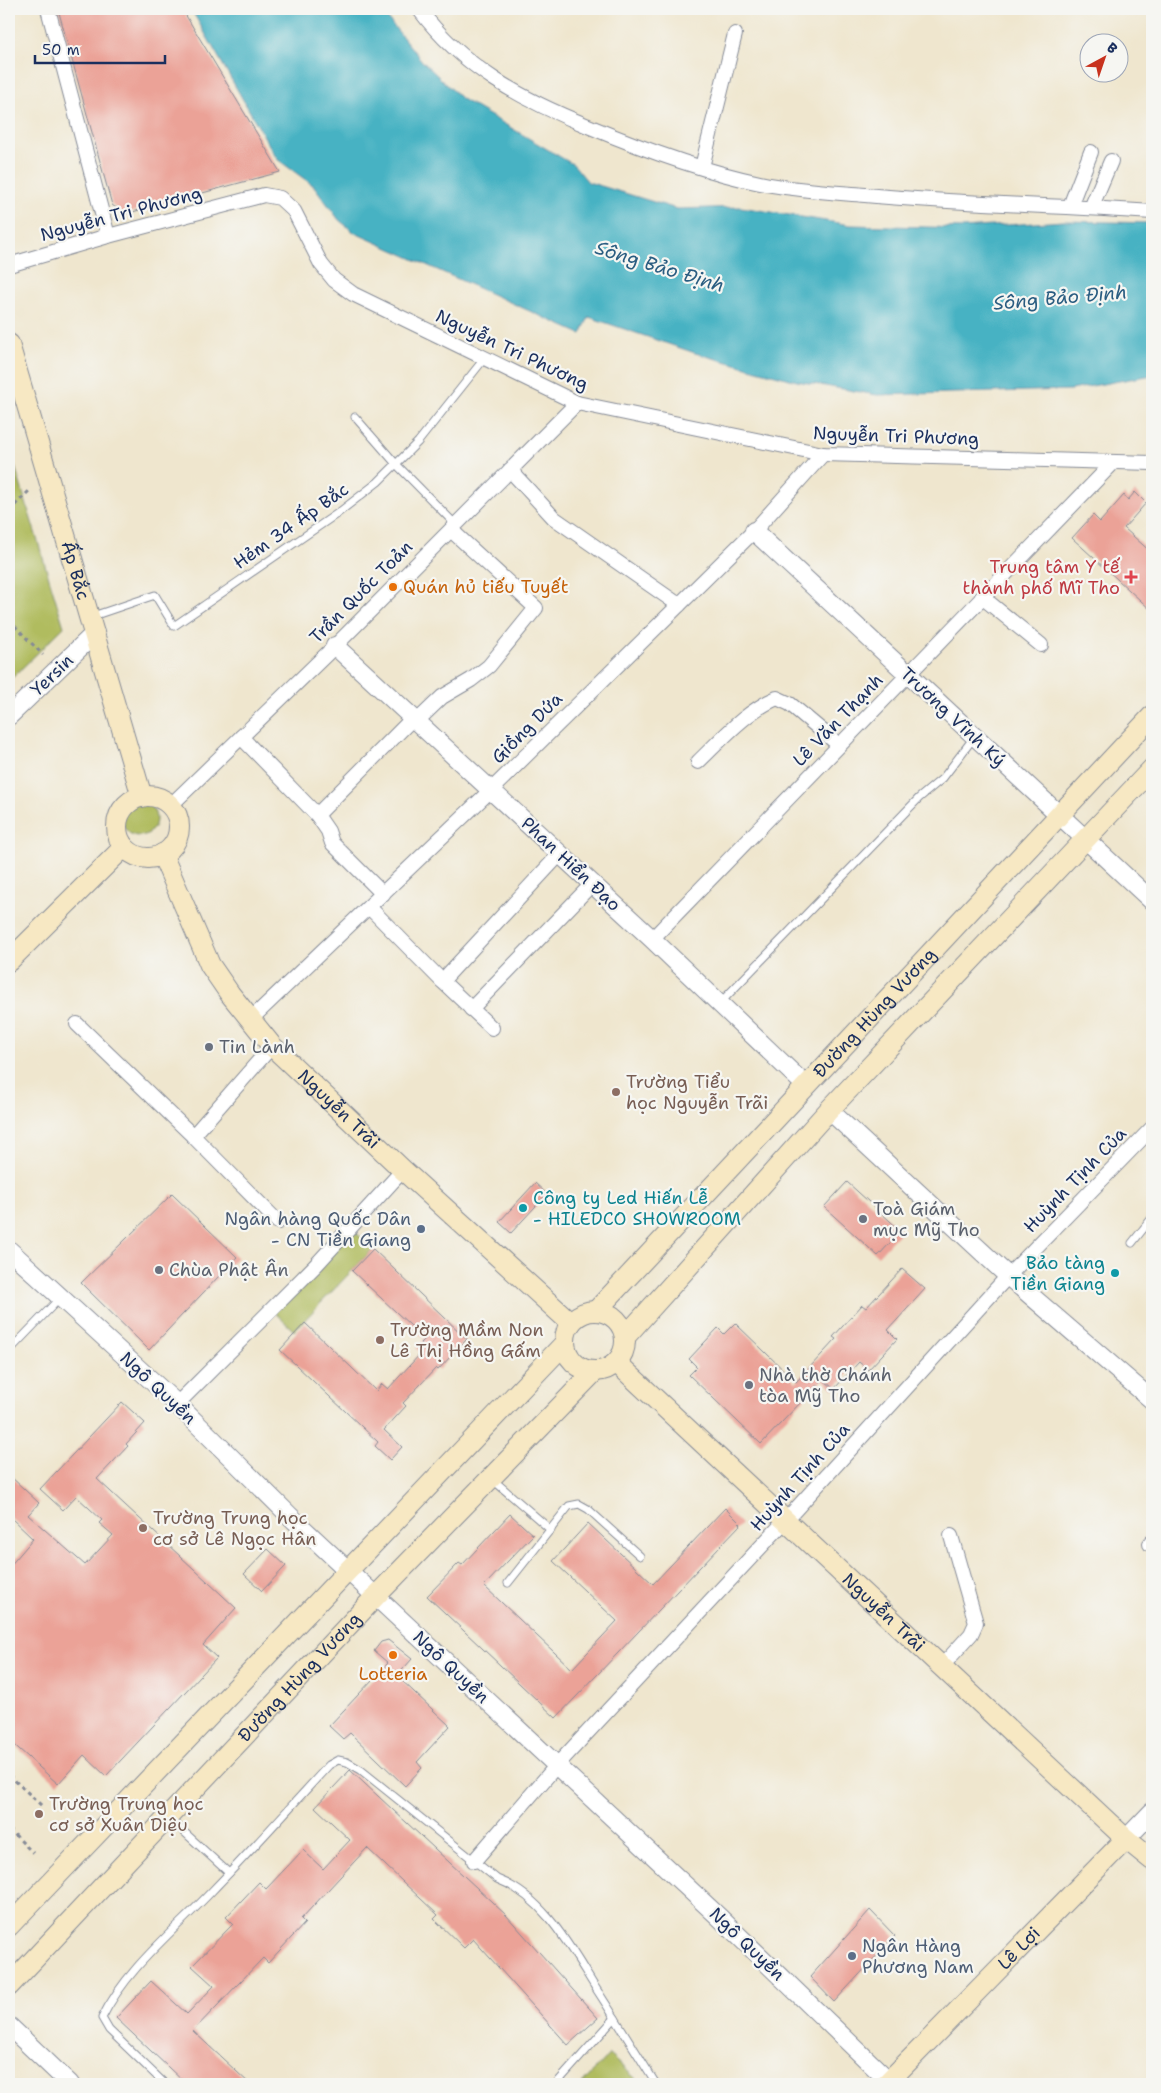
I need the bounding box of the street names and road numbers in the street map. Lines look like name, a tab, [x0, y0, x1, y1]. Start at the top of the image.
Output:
street label: Nguyễn Tri Phương	[38, 181, 204, 247]
street label: Nguyễn Tri Phương	[432, 304, 592, 396]
street label: Nguyễn Tri Phương	[812, 421, 980, 451]
street label: Hẻm 34 Ấp Bắc	[228, 476, 353, 575]
street label: Trần Quốc Toản	[304, 535, 418, 649]
street label: Ấp Bắc	[55, 538, 95, 603]
street label: Yersin	[25, 649, 79, 701]
street label: Trương Vĩnh Ký	[895, 662, 1011, 772]
street label: Lê Văn Thạnh	[788, 668, 888, 772]
street label: Giồng Dứa	[486, 687, 568, 769]
street label: Phan Hiển Đạo	[516, 812, 626, 916]
street label: Đường Hùng Vương	[808, 943, 941, 1083]
street label: Nguyễn Trãi	[292, 1064, 385, 1154]
street label: Huỳnh Tịnh Của	[1018, 1122, 1132, 1238]
street label: Ngô Quyền	[115, 1346, 201, 1430]
street label: Huỳnh Tịnh Của	[745, 1418, 855, 1536]
street label: Nguyễn Trãi	[837, 1568, 930, 1657]
street label: Đường Hùng Vương	[233, 1607, 366, 1747]
street label: Ngô Quyền	[408, 1625, 494, 1709]
street label: Ngô Quyền	[704, 1902, 790, 1986]
street label: Lê Lợi	[992, 1921, 1046, 1975]

